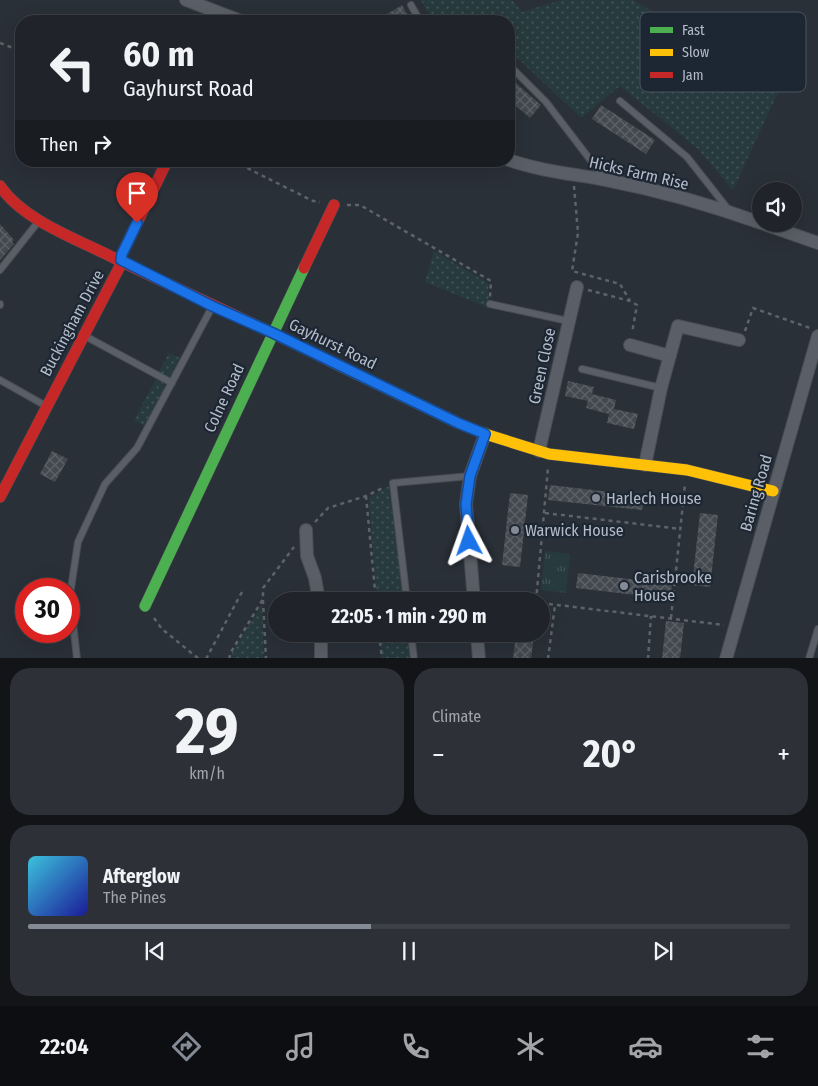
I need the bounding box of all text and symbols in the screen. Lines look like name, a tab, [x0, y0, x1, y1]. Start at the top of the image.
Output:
legend	[640, 12, 806, 92]
text: Fast	[682, 22, 705, 39]
text: 60 m	[123, 33, 194, 75]
icon: left	[40, 35, 105, 100]
text: Slow	[682, 44, 709, 61]
text: Jam	[682, 67, 703, 84]
text: Gayhurst Road	[123, 75, 254, 102]
icon: right	[88, 130, 116, 158]
text: Then	[40, 133, 78, 156]
street label: Hicks Farm Rise	[587, 152, 691, 194]
pin	[116, 172, 158, 223]
icon: arrive	[123, 179, 151, 207]
map controls	[752, 182, 802, 232]
button: sound	[752, 182, 802, 232]
street label: Buckingham Drive	[36, 267, 108, 379]
street label: Gayhurst Road	[286, 315, 380, 373]
street label: Green Close	[525, 326, 559, 406]
street label: Colne Road	[200, 361, 248, 435]
street label: Baring Road	[736, 452, 776, 534]
place label: Harlech House	[606, 489, 702, 508]
marker: Harlech House	[590, 492, 602, 504]
position arrow	[442, 514, 494, 566]
place label: Warwick House	[525, 521, 624, 540]
marker: Warwick House	[509, 524, 521, 536]
place label: Carisbrooke House	[634, 568, 712, 605]
speed limit sign: 30	[15, 578, 80, 643]
marker: Carisbrooke House	[618, 580, 630, 592]
text: 22:05 · 1 min · 290 m	[332, 605, 486, 628]
text: 29	[175, 692, 239, 770]
text: Climate	[432, 707, 481, 726]
text: 20°	[583, 731, 639, 777]
text: −	[432, 738, 445, 771]
text: +	[777, 738, 790, 771]
text: km/h	[189, 764, 225, 783]
text: Afterglow	[103, 865, 180, 888]
text: The Pines	[103, 888, 166, 907]
icon: previous	[141, 937, 169, 965]
icon: pause	[395, 937, 423, 965]
icon: next	[649, 937, 677, 965]
icon: directions	[169, 1029, 204, 1064]
icon: music	[283, 1029, 318, 1064]
icon: phone	[398, 1029, 433, 1064]
icon: climate	[513, 1029, 548, 1064]
icon: car	[628, 1029, 663, 1064]
icon: filters	[743, 1029, 778, 1064]
text: 22:04	[40, 1033, 89, 1060]

